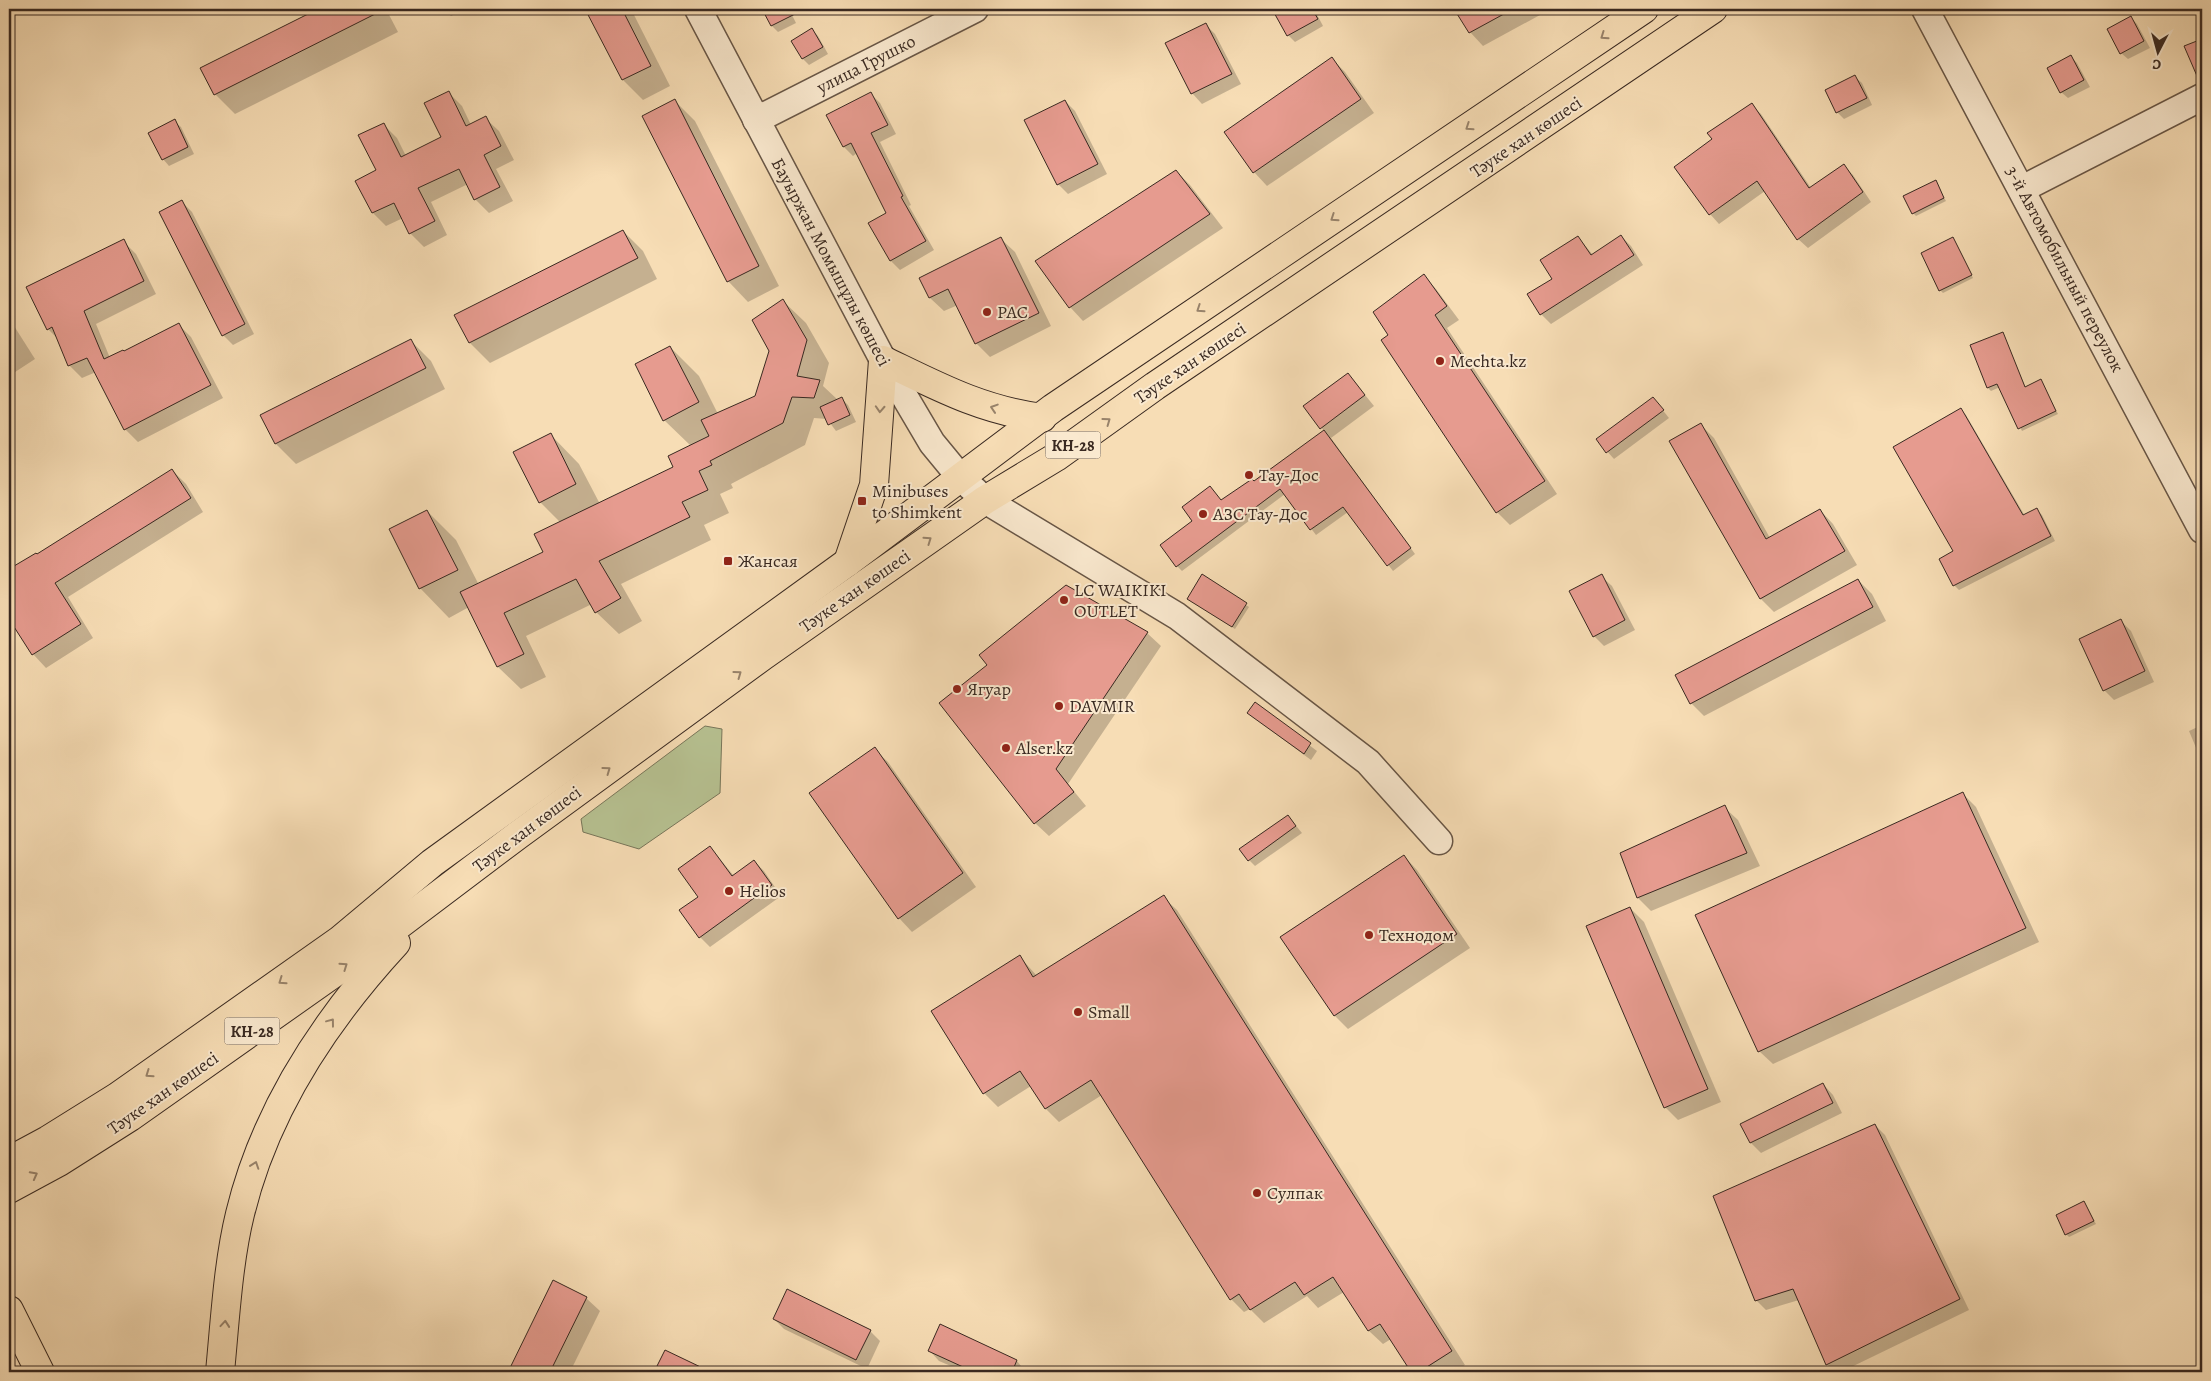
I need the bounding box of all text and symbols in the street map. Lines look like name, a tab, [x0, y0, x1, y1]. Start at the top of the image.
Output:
north arrow	[2134, 28, 2184, 78]
street label: улица Грушко	[812, 29, 919, 100]
one-way arrow	[1600, 30, 1610, 39]
text: С	[2151, 54, 2162, 74]
street label: Тәуке хан көшесі	[1465, 91, 1587, 183]
one-way arrow	[1465, 121, 1474, 131]
street label: Бауыржан Момышұлы көшесі	[766, 154, 896, 370]
street label: 3-й Автомобильный переулок	[2000, 162, 2130, 376]
one-way arrow	[1331, 212, 1340, 221]
place label: РАС	[997, 300, 1028, 324]
one-way arrow	[1196, 303, 1205, 312]
marker: РАС	[981, 306, 993, 318]
street label: Тәуке хан көшесі	[1129, 317, 1251, 409]
place label: Mechta.kz	[1450, 349, 1527, 373]
marker: Mechta.kz	[1434, 355, 1446, 367]
one-way arrow	[990, 404, 999, 414]
one-way arrow	[875, 405, 886, 413]
one-way arrow	[1101, 418, 1111, 427]
road number: КН-28	[1046, 432, 1100, 458]
place label: Тау-Дос	[1259, 463, 1319, 487]
marker: Тау-Дос	[1243, 469, 1255, 481]
place label: Minibuses to Shimkent	[872, 479, 962, 524]
marker: Minibuses to Shimkent	[856, 495, 868, 507]
place label: АЗС Тау-Дос	[1212, 502, 1308, 526]
marker: АЗС Тау-Дос	[1197, 508, 1209, 520]
one-way arrow	[922, 537, 932, 546]
street label: Тәуке хан көшесі	[795, 544, 915, 638]
place label: Жансая	[738, 549, 798, 573]
marker: Жансая	[722, 555, 734, 567]
place label: LC WAIKIKI OUTLET	[1074, 578, 1167, 623]
marker: LC WAIKIKI OUTLET	[1058, 594, 1070, 606]
one-way arrow	[732, 672, 741, 680]
place label: Ягуар	[967, 677, 1011, 701]
marker: Ягуар	[951, 683, 963, 695]
place label: DAVMIR	[1069, 694, 1135, 718]
marker: DAVMIR	[1053, 700, 1065, 712]
place label: Alser.kz	[1015, 736, 1073, 760]
marker: Alser.kz	[1000, 742, 1012, 754]
one-way arrow	[601, 767, 611, 776]
street label: Тәуке хан көшесі	[468, 780, 586, 878]
place label: Helios	[739, 879, 786, 903]
marker: Helios	[723, 885, 735, 897]
place label: Технодом	[1379, 923, 1454, 947]
marker: Технодом	[1363, 929, 1375, 941]
one-way arrow	[338, 963, 348, 972]
one-way arrow	[278, 975, 288, 984]
place label: Small	[1088, 1000, 1130, 1024]
marker: Small	[1072, 1006, 1084, 1018]
road number: КН-28	[224, 1018, 280, 1044]
one-way arrow	[325, 1018, 334, 1028]
street label: Тәуке хан көшесі	[103, 1046, 223, 1140]
one-way arrow	[145, 1068, 155, 1077]
one-way arrow	[249, 1161, 259, 1169]
one-way arrow	[29, 1171, 38, 1181]
place label: Сулпак	[1267, 1181, 1323, 1205]
marker: Сулпак	[1251, 1187, 1263, 1199]
one-way arrow	[219, 1319, 230, 1327]

